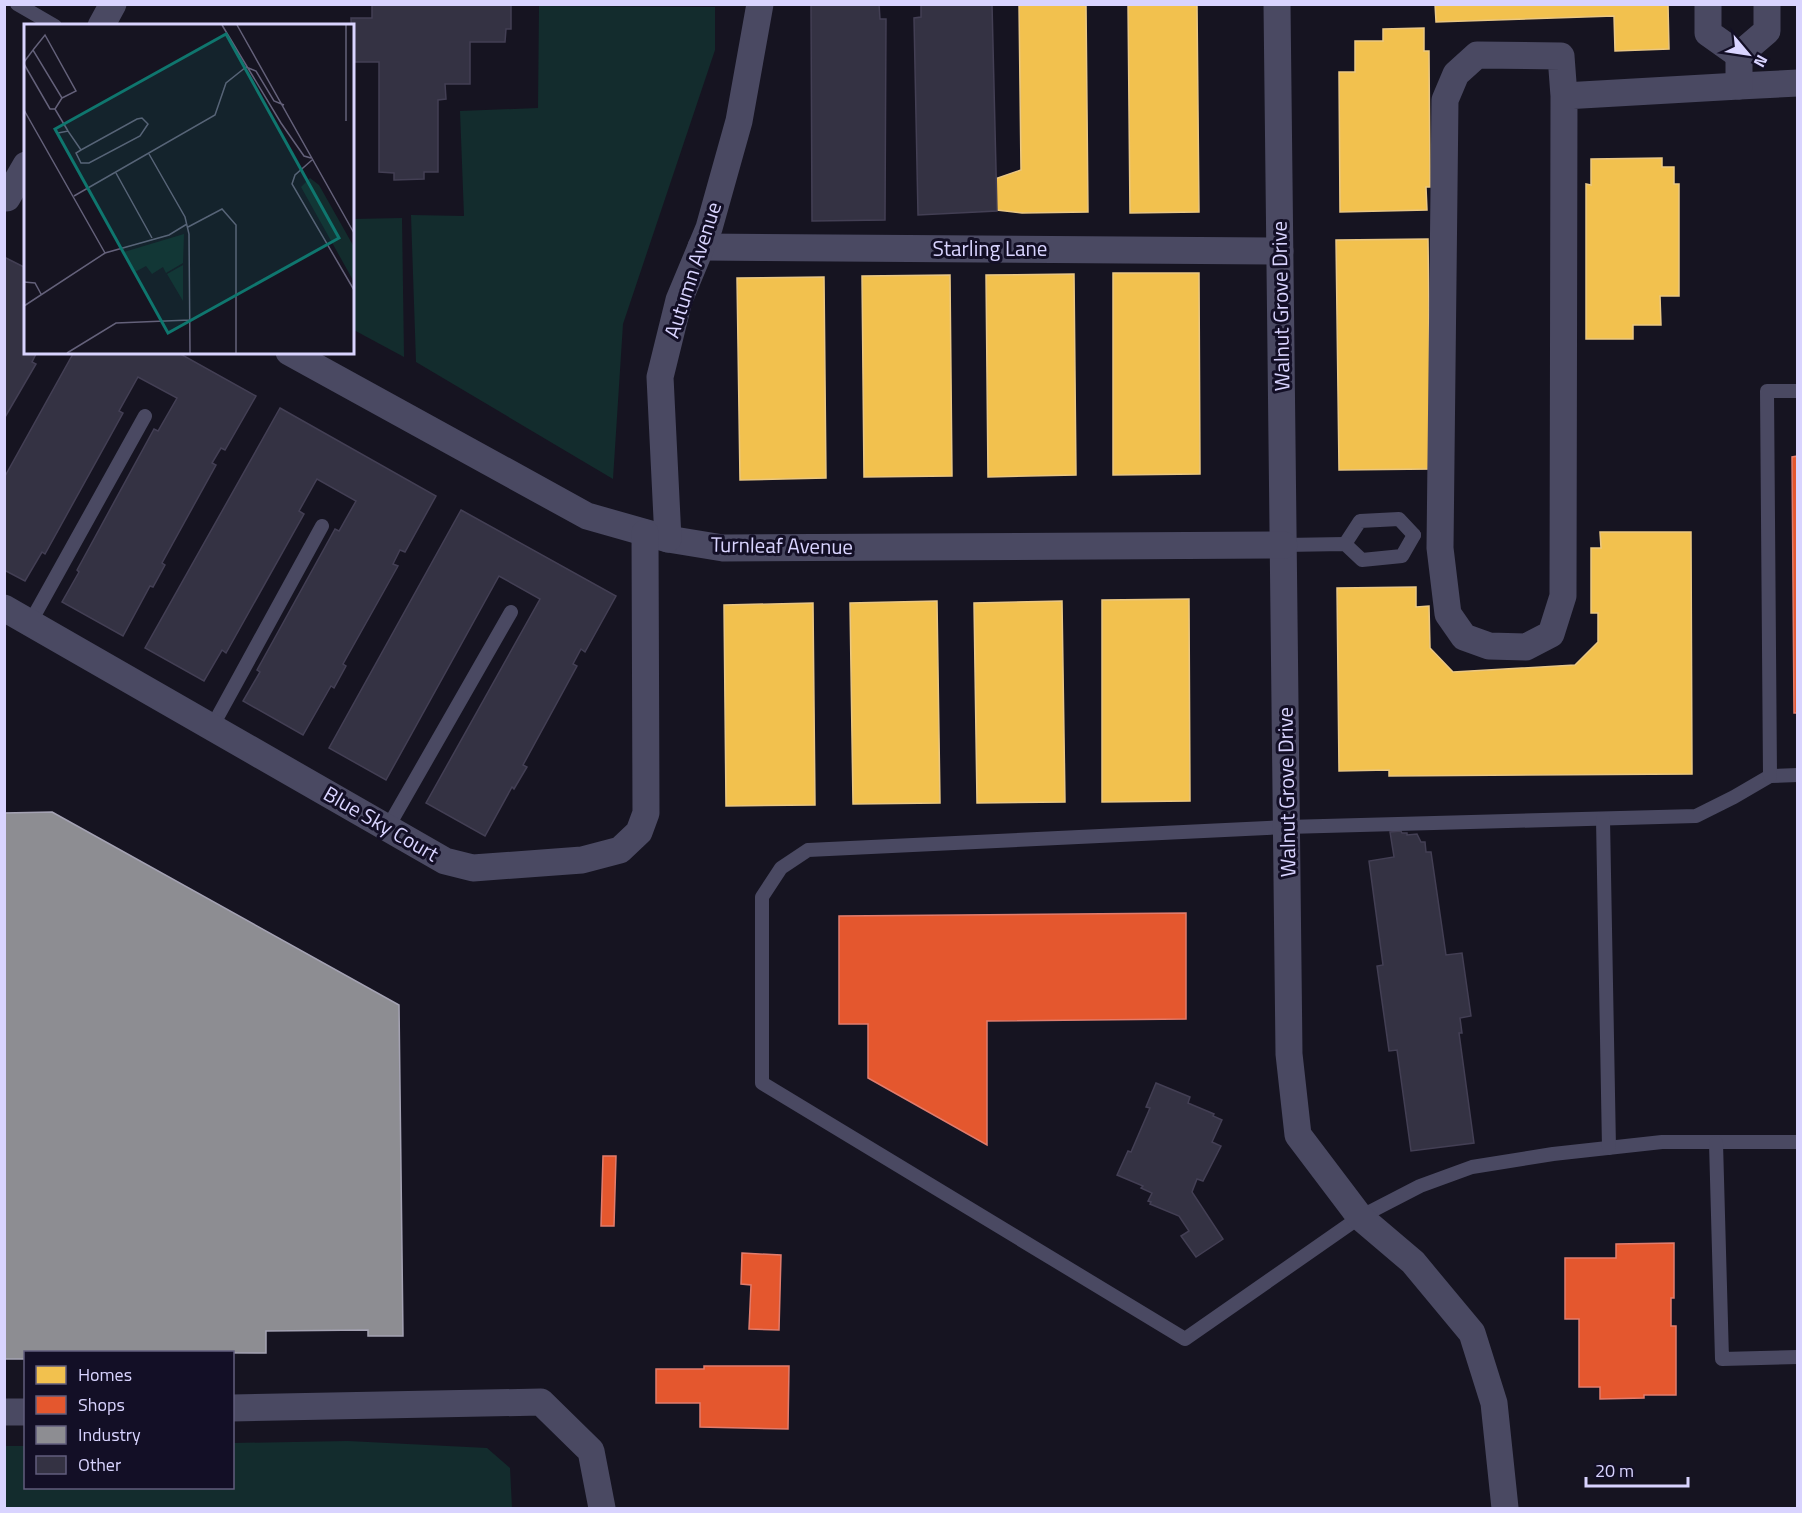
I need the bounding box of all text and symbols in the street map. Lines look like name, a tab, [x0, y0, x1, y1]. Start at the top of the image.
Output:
inset map	[24, 24, 354, 354]
north arrow	[1718, 24, 1778, 84]
text: N	[1748, 51, 1774, 72]
street label: Autumn Avenue	[655, 198, 729, 342]
street label: Walnut Grove Drive	[1263, 221, 1297, 391]
street label: Starling Lane	[933, 232, 1047, 264]
street label: Turnleaf Avenue	[711, 528, 853, 562]
street label: Walnut Grove Drive	[1269, 707, 1303, 877]
street label: Blue Sky Court	[318, 777, 446, 869]
legend	[24, 1351, 234, 1489]
text: Homes	[78, 1361, 132, 1388]
text: Shops	[78, 1391, 125, 1418]
text: Industry	[78, 1421, 141, 1448]
scale bar	[1586, 1450, 1688, 1488]
text: Other	[78, 1451, 121, 1478]
text: 20 m	[1595, 1457, 1634, 1484]

